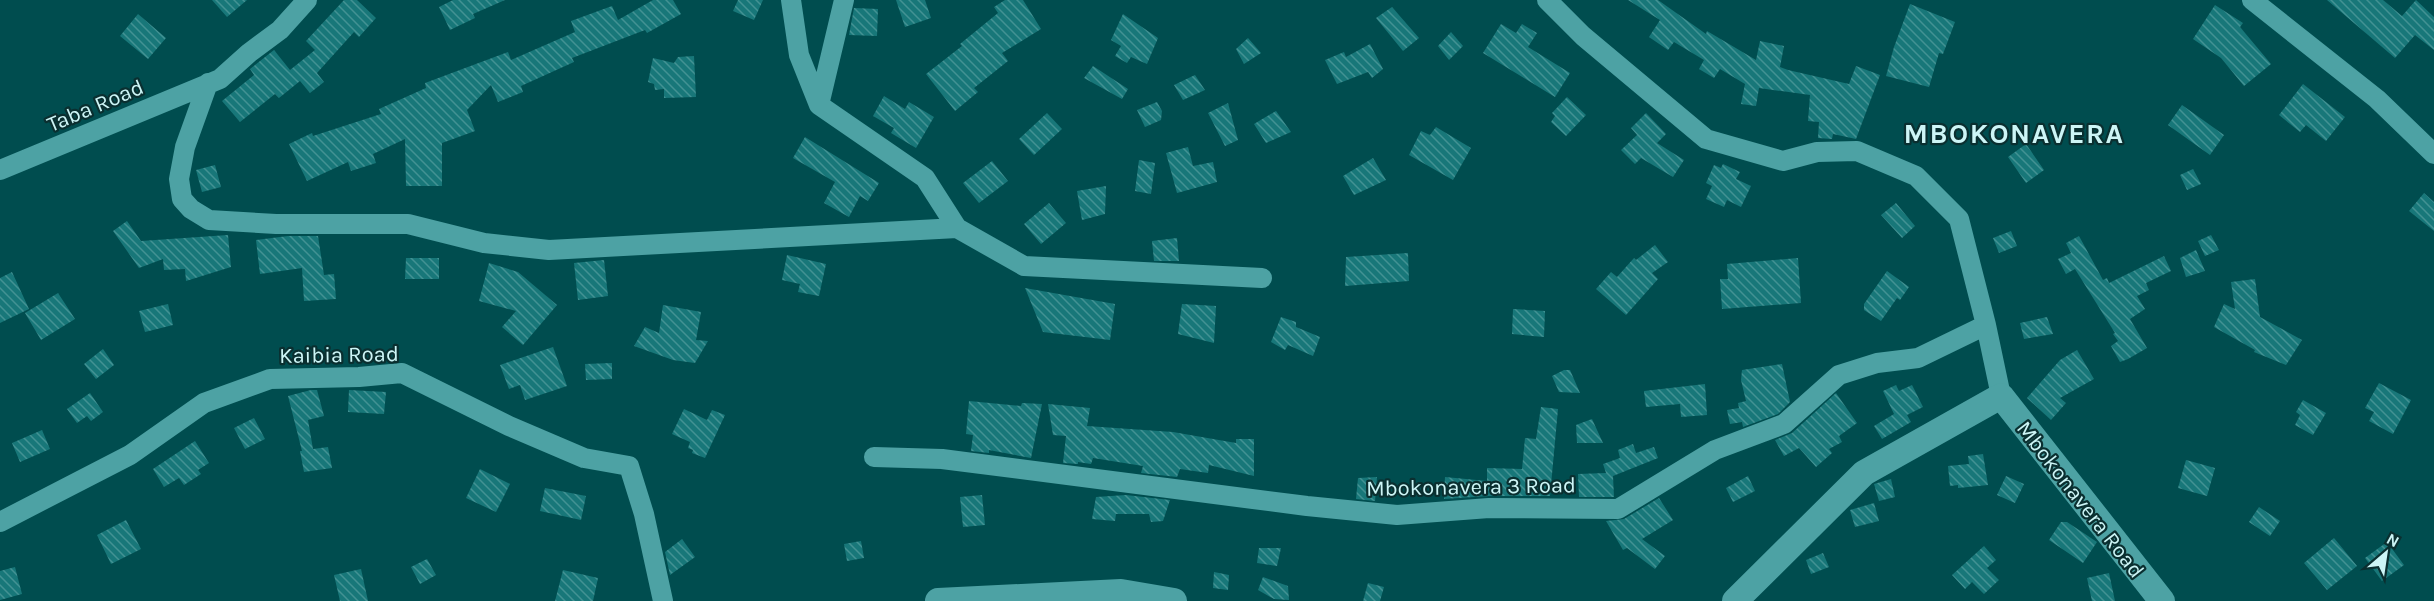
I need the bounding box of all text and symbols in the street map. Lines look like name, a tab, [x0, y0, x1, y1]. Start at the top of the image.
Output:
street label: Taba Road	[43, 74, 148, 138]
district label: MBOKONAVERA	[1903, 117, 2125, 150]
street label: Kaibia Road	[279, 341, 399, 369]
street label: Mbokonavera Road	[2011, 416, 2149, 583]
street label: Mbokonavera 3 Road	[1366, 472, 1576, 502]
north arrow	[2356, 523, 2416, 583]
text: N	[2383, 529, 2403, 551]

